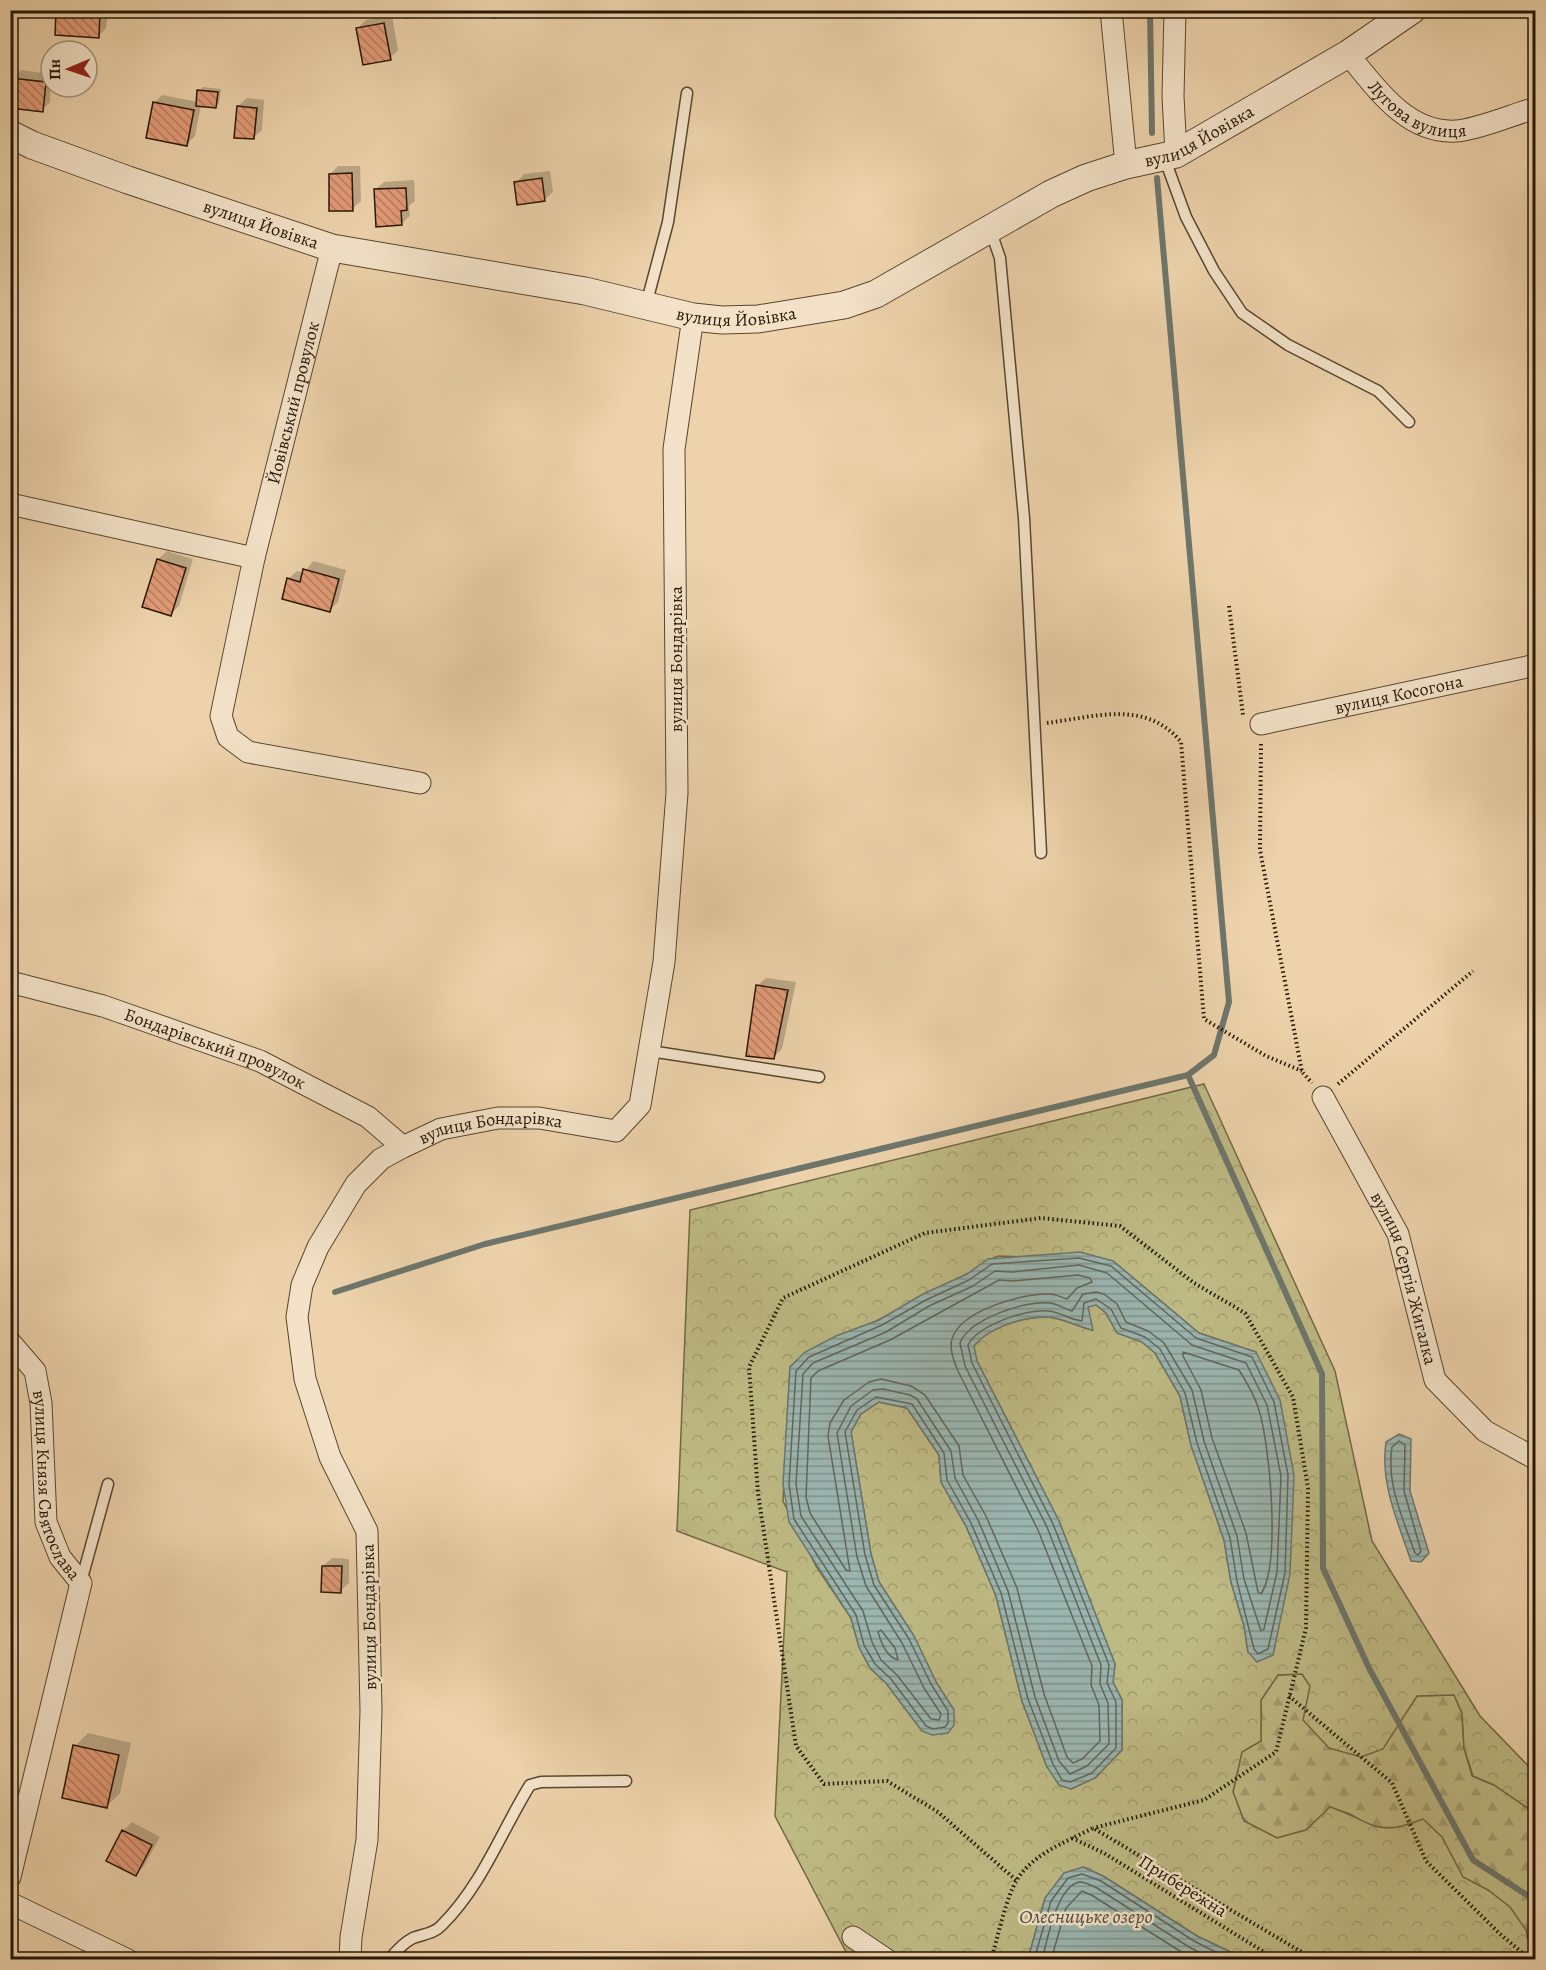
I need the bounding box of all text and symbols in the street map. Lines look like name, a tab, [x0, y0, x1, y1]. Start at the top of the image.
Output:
north arrow	[39, 39, 99, 99]
text: Пн	[44, 59, 66, 80]
street label: Лугова вулиця	[1363, 75, 1468, 143]
street label: вулиця Йовівка	[1142, 99, 1259, 173]
street label: вулиця Йовівка	[200, 194, 323, 255]
street label: вулиця Йовівка	[674, 301, 799, 332]
street label: Йовівський провулок	[261, 319, 325, 487]
street label: вулиця Бондарівка	[664, 585, 688, 732]
street label: вулиця Косогона	[1332, 669, 1466, 720]
street label: Бондарівський провулок	[121, 1002, 310, 1095]
street label: вулиця Бондарівка	[415, 1106, 565, 1150]
street label: вулиця Сергія Жигалка	[1365, 1187, 1443, 1368]
street label: вулиця Князя Святослава	[27, 1388, 86, 1586]
street label: вулиця Бондарівка	[356, 1543, 382, 1690]
street label: Прибережна	[1134, 1849, 1232, 1923]
water label: Олесницьке озеро	[1019, 1903, 1153, 1930]

